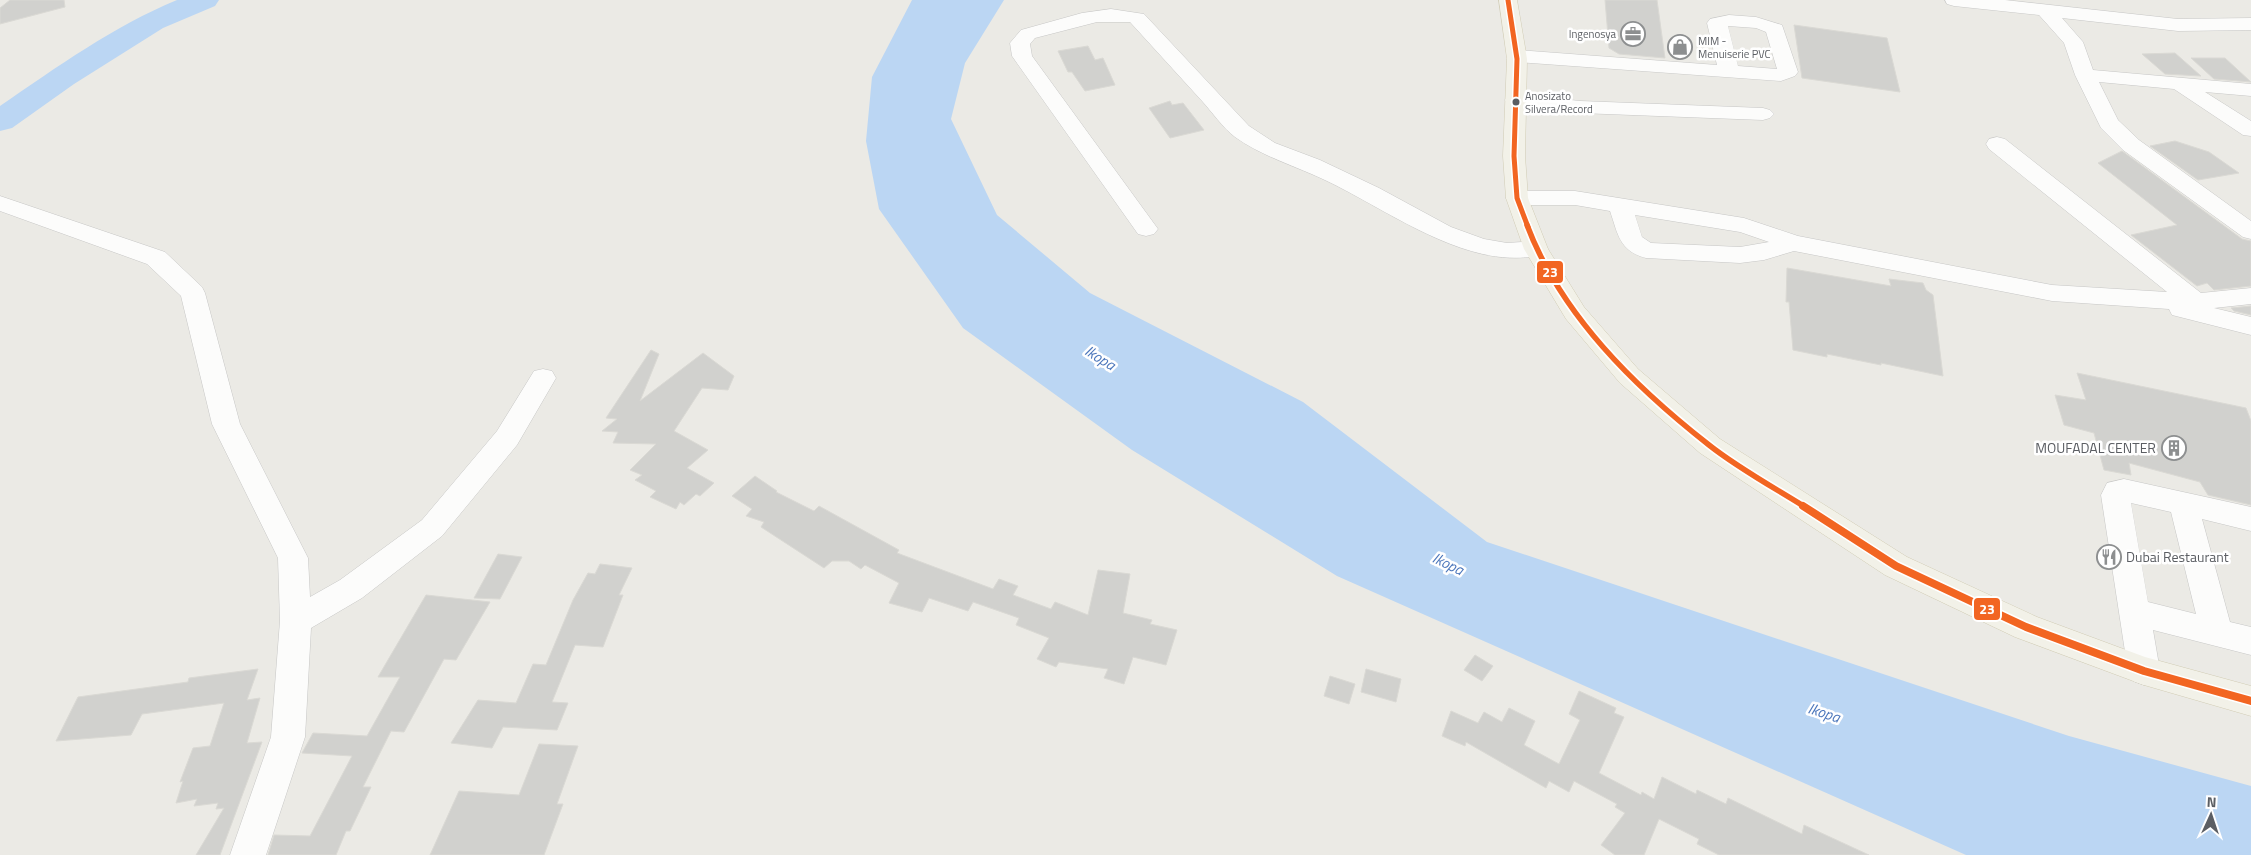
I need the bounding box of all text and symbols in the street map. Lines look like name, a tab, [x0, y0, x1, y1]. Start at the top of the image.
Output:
office icon: Ingenosya	[1620, 21, 1646, 47]
place label: Ingenosya	[1569, 26, 1616, 42]
place label: MIM - Menuiserie PVC	[1698, 33, 1770, 62]
shop icon: MIM - Menuiserie PVC	[1667, 34, 1693, 60]
place label: Anosizato Silvera/Record	[1525, 88, 1593, 117]
marker: Anosizato Silvera/Record	[1511, 97, 1521, 107]
line badge: 23	[1536, 260, 1564, 284]
text: 23	[1542, 261, 1558, 282]
water label: Ikopa	[1080, 339, 1121, 377]
building icon: MOUFADAL CENTER	[2161, 435, 2187, 461]
place label: MOUFADAL CENTER	[2035, 437, 2156, 458]
restaurant icon: Dubai Restaurant	[2096, 544, 2122, 570]
water label: Ikopa	[1429, 546, 1469, 582]
place label: Dubai Restaurant	[2126, 546, 2229, 567]
line badge: 23	[1973, 597, 2001, 621]
text: 23	[1979, 598, 1995, 619]
water label: Ikopa	[1805, 697, 1845, 729]
north arrow	[2186, 790, 2236, 840]
text: N	[2206, 791, 2217, 812]

